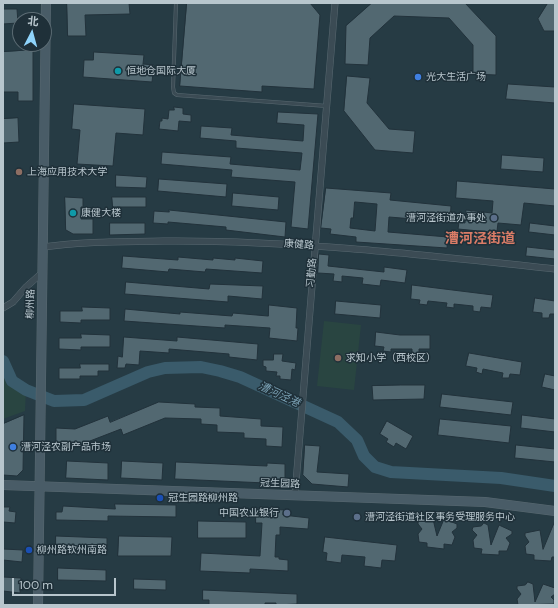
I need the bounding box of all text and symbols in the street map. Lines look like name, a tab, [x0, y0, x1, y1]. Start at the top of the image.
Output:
north arrow	[12, 12, 52, 52]
text: 北	[27, 14, 39, 29]
place label: 恒地仓国际大厦	[126, 65, 196, 77]
marker: 恒地仓国际大厦	[113, 66, 123, 76]
place label: 光大生活广场	[426, 71, 486, 83]
marker: 光大生活广场	[413, 72, 423, 82]
place label: 上海应用技术大学	[27, 166, 107, 178]
marker: 上海应用技术大学	[14, 167, 24, 177]
place label: 康健大楼	[81, 207, 121, 219]
marker: 康健大楼	[68, 208, 78, 218]
place label: 漕河泾街道办事处	[406, 212, 486, 224]
marker: 漕河泾街道办事处	[489, 213, 499, 223]
district label: 漕河泾街道	[445, 231, 515, 247]
street label: 康健路	[284, 238, 314, 252]
street label: 习勤路	[305, 258, 319, 288]
street label: 柳州路	[25, 289, 37, 319]
place label: 求知小学（西校区）	[346, 352, 436, 364]
marker: 求知小学（西校区）	[333, 353, 343, 363]
water label: 漕河泾港	[256, 380, 302, 410]
place label: 漕河泾农副产品市场	[21, 441, 111, 453]
marker: 漕河泾农副产品市场	[8, 442, 18, 452]
street label: 冠生园路	[260, 477, 300, 491]
place label: 冠生园路柳州路	[168, 492, 238, 504]
marker: 冠生园路柳州路	[155, 493, 165, 503]
place label: 中国农业银行	[219, 507, 279, 519]
marker: 中国农业银行	[282, 508, 292, 518]
place label: 漕河泾街道社区事务受理服务中心	[365, 511, 515, 523]
marker: 漕河泾街道社区事务受理服务中心	[352, 512, 362, 522]
place label: 柳州路钦州南路	[37, 544, 107, 556]
marker: 柳州路钦州南路	[24, 545, 34, 555]
scale bar	[14, 570, 118, 596]
text: 100 m	[19, 577, 53, 593]

